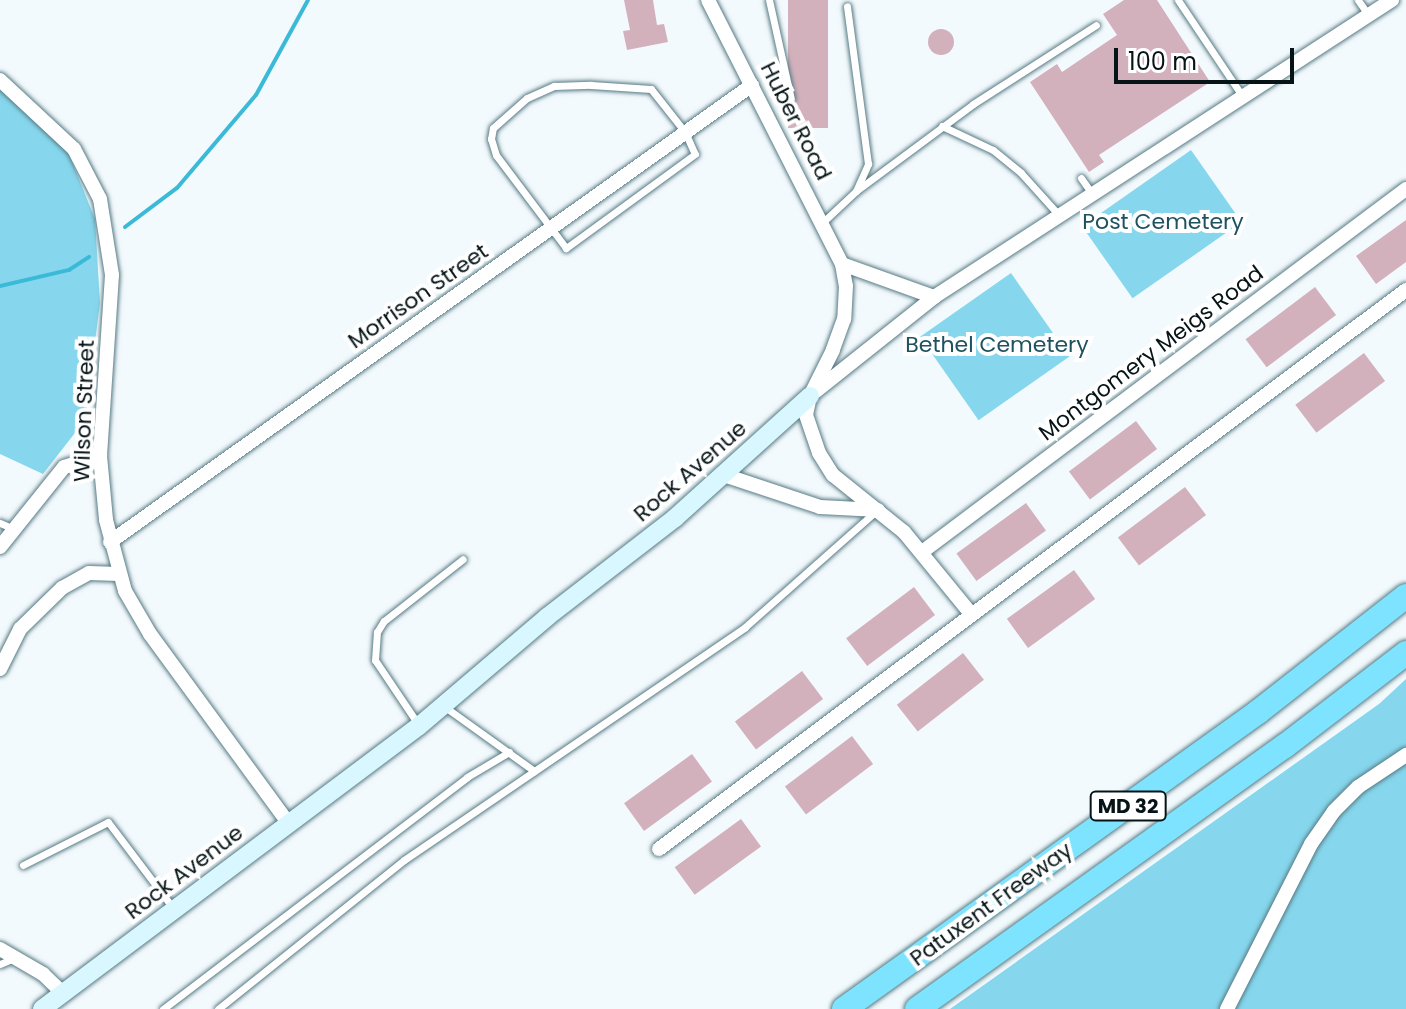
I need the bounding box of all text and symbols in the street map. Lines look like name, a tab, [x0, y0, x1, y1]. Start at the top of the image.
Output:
scale bar	[1118, 32, 1298, 82]
text: 100 m	[1128, 45, 1197, 78]
street label: Huber Road	[755, 57, 837, 185]
park label: Post Cemetery	[1082, 209, 1244, 235]
street label: Morrison Street	[343, 238, 493, 354]
street label: Montgomery Meigs Road	[1034, 260, 1268, 446]
park label: Bethel Cemetery	[905, 332, 1089, 358]
street label: Wilson Street	[68, 339, 100, 483]
street label: Rock Avenue	[628, 415, 752, 527]
road number: MD 32	[1088, 790, 1168, 822]
street label: Rock Avenue	[120, 819, 248, 925]
street label: Patuxent Freeway	[905, 836, 1077, 972]

